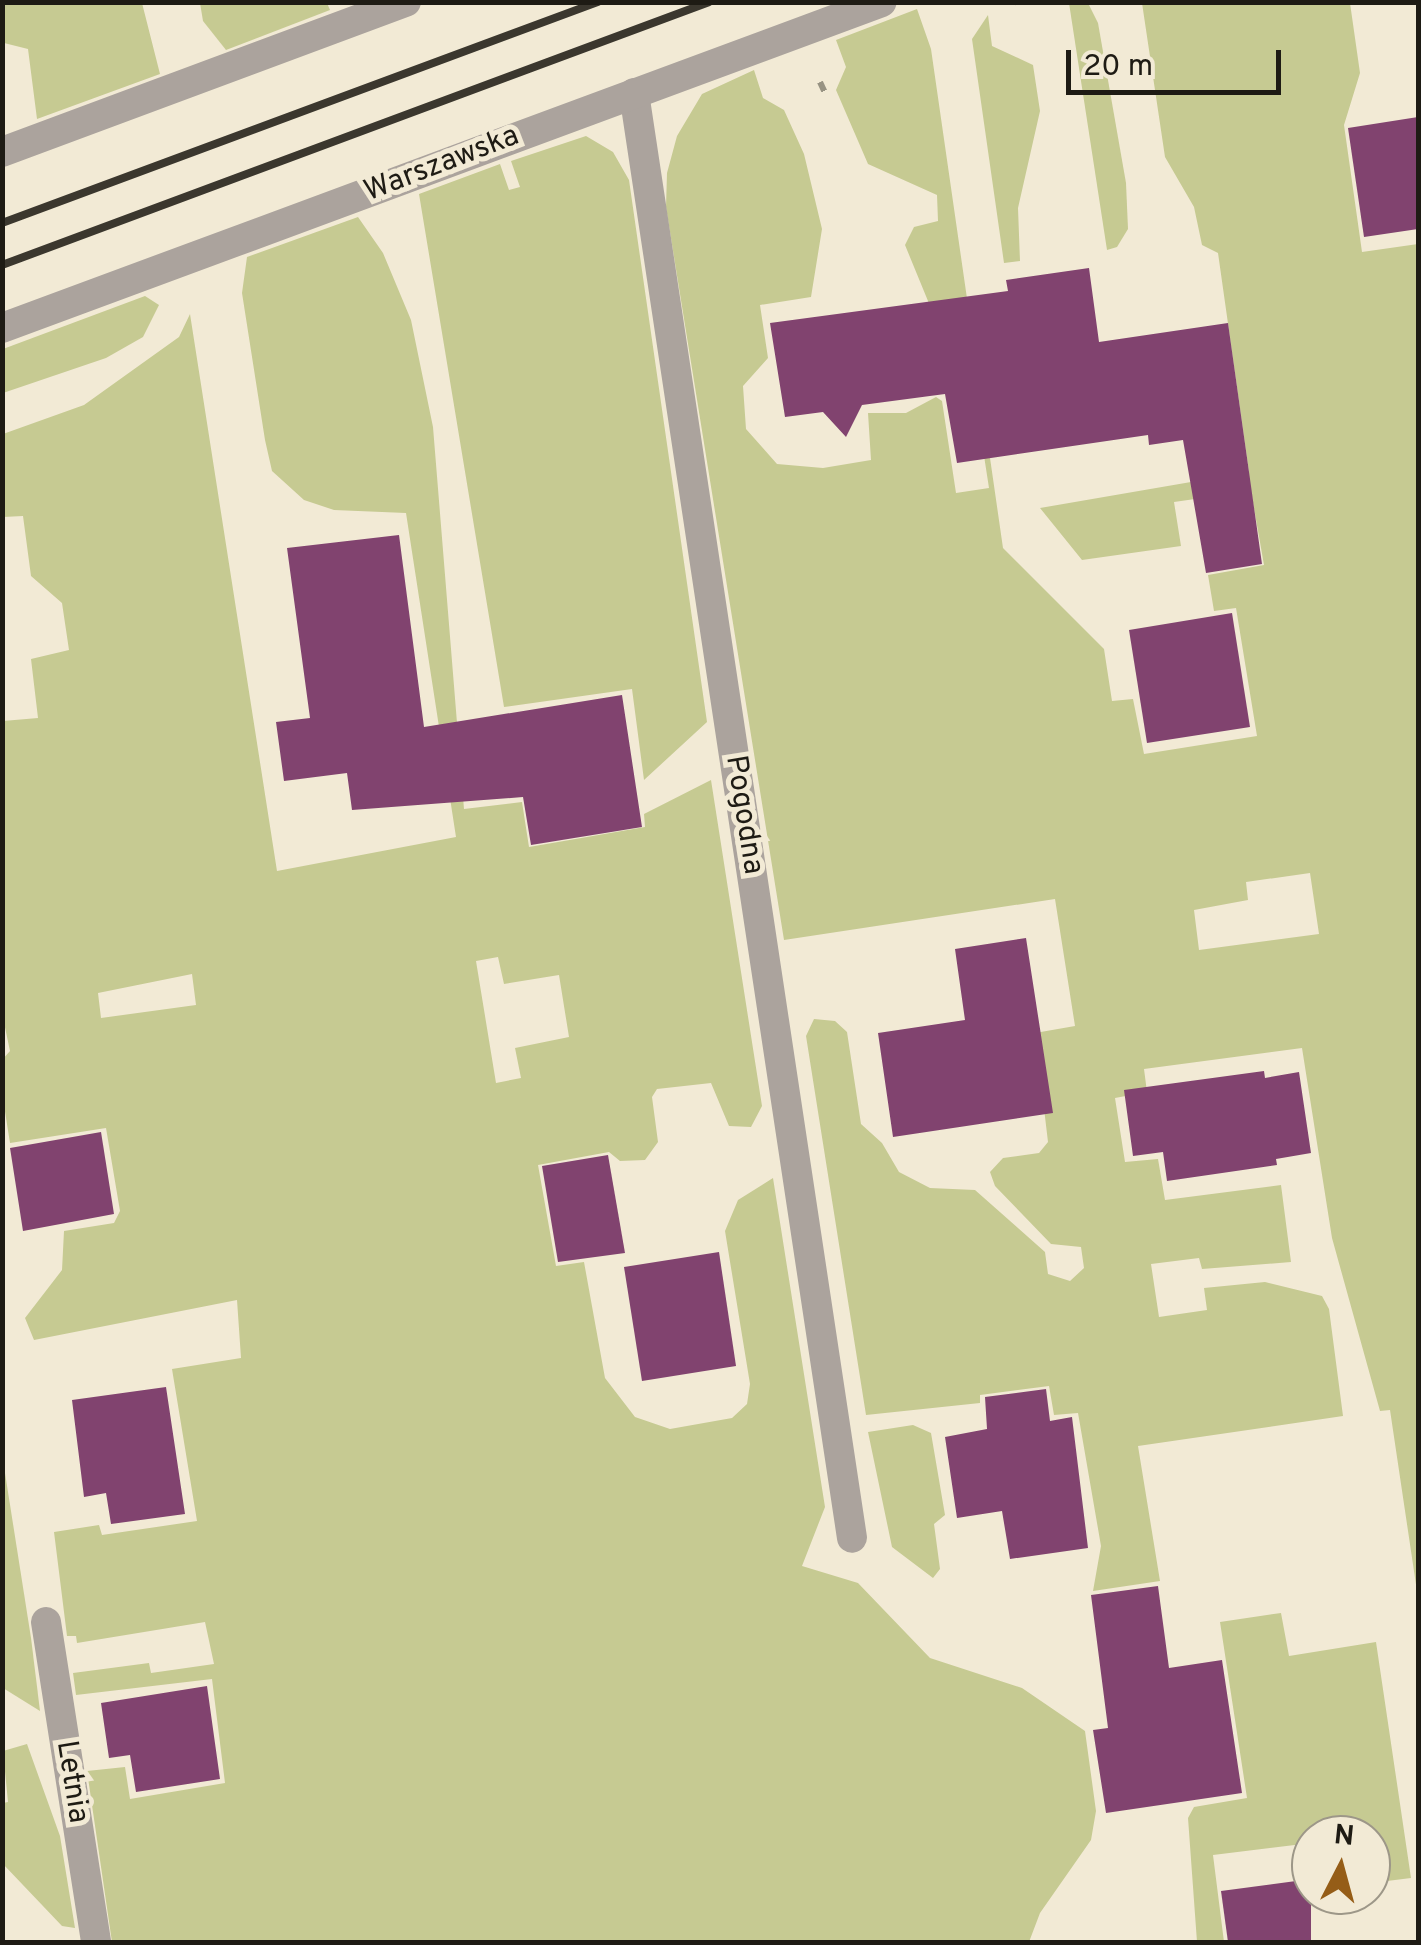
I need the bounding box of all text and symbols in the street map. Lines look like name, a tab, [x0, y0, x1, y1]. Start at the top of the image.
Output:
scale bar	[1071, 30, 1286, 92]
text: 20 m	[1083, 49, 1153, 86]
street label: Warszawska	[360, 119, 524, 211]
street label: Pogodna	[716, 753, 770, 877]
street label: Letnia	[47, 1738, 95, 1826]
north arrow	[1291, 1815, 1391, 1915]
text: N	[1332, 1818, 1356, 1856]

